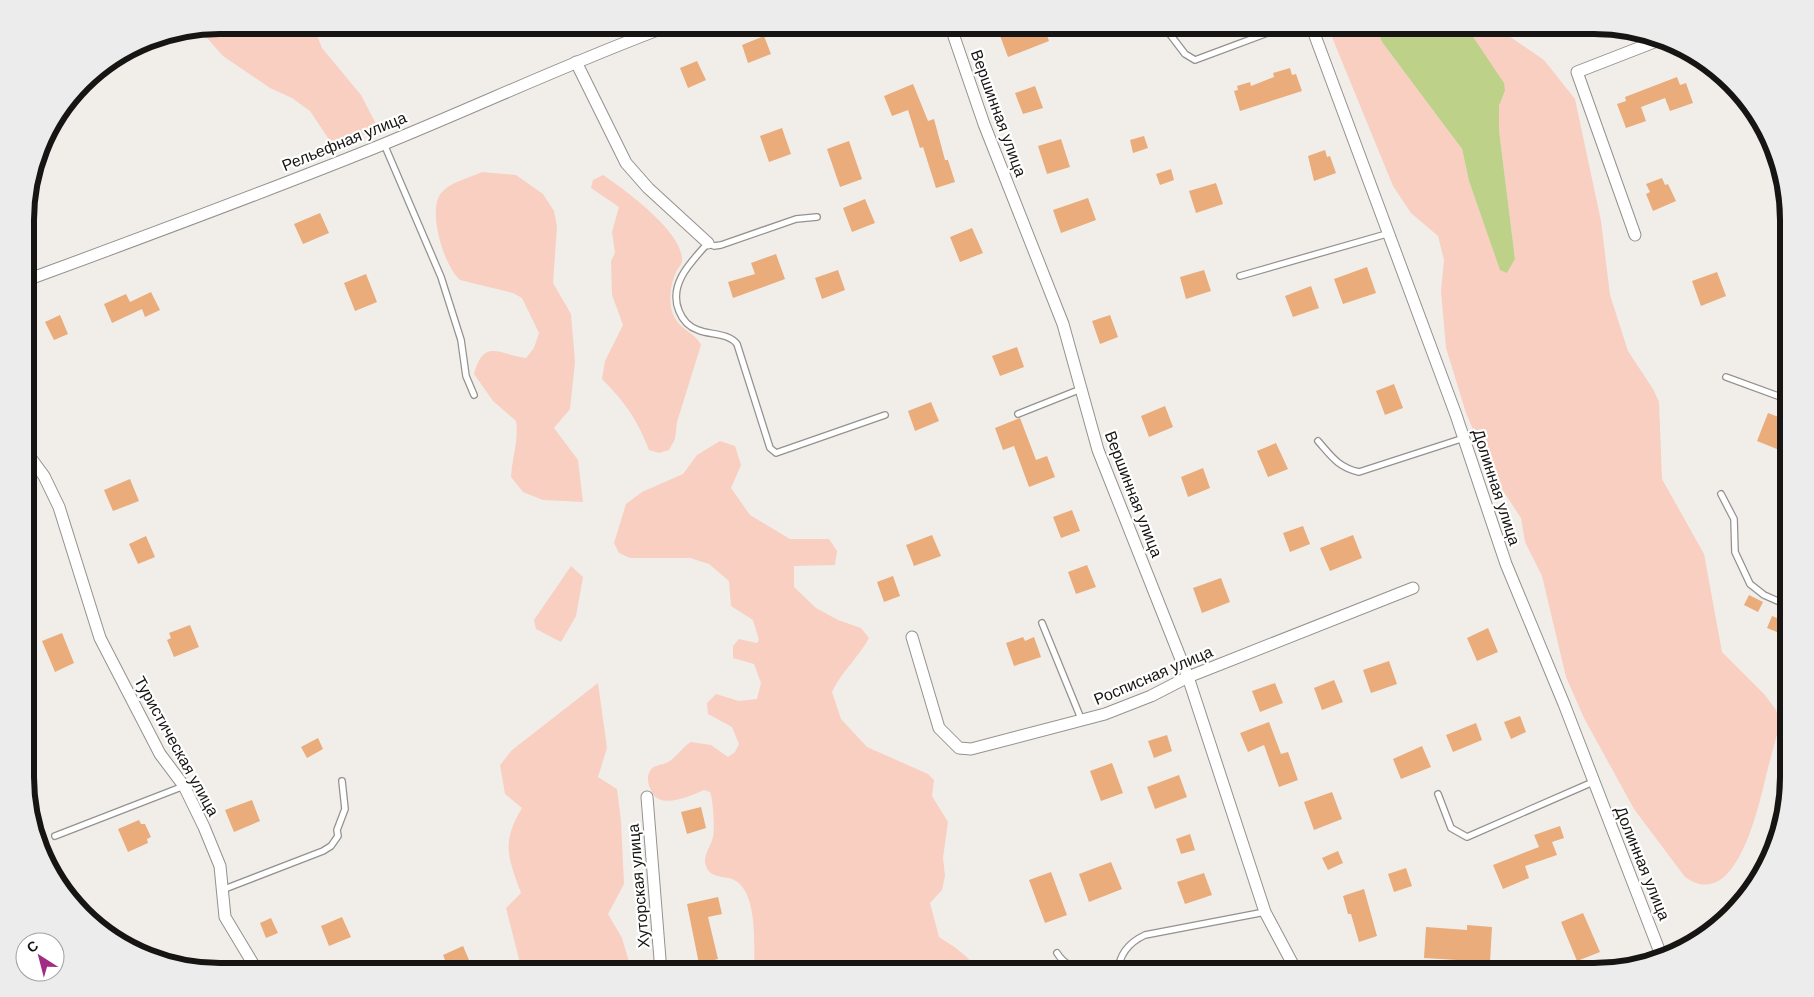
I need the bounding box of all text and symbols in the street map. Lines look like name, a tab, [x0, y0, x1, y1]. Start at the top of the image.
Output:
street label: Вершинная улица	[966, 47, 1031, 180]
street label: Рельефная улица	[279, 107, 410, 176]
street label: Долинная улица	[1468, 426, 1525, 548]
street label: Вершинная улица	[1100, 428, 1167, 560]
street label: Росписная улица	[1091, 641, 1216, 710]
street label: Туристическая улица	[129, 672, 224, 820]
street label: Долинная улица	[1610, 803, 1675, 923]
street label: Хуторская улица	[623, 823, 654, 949]
north arrow	[15, 932, 65, 982]
text: С	[23, 936, 42, 957]

